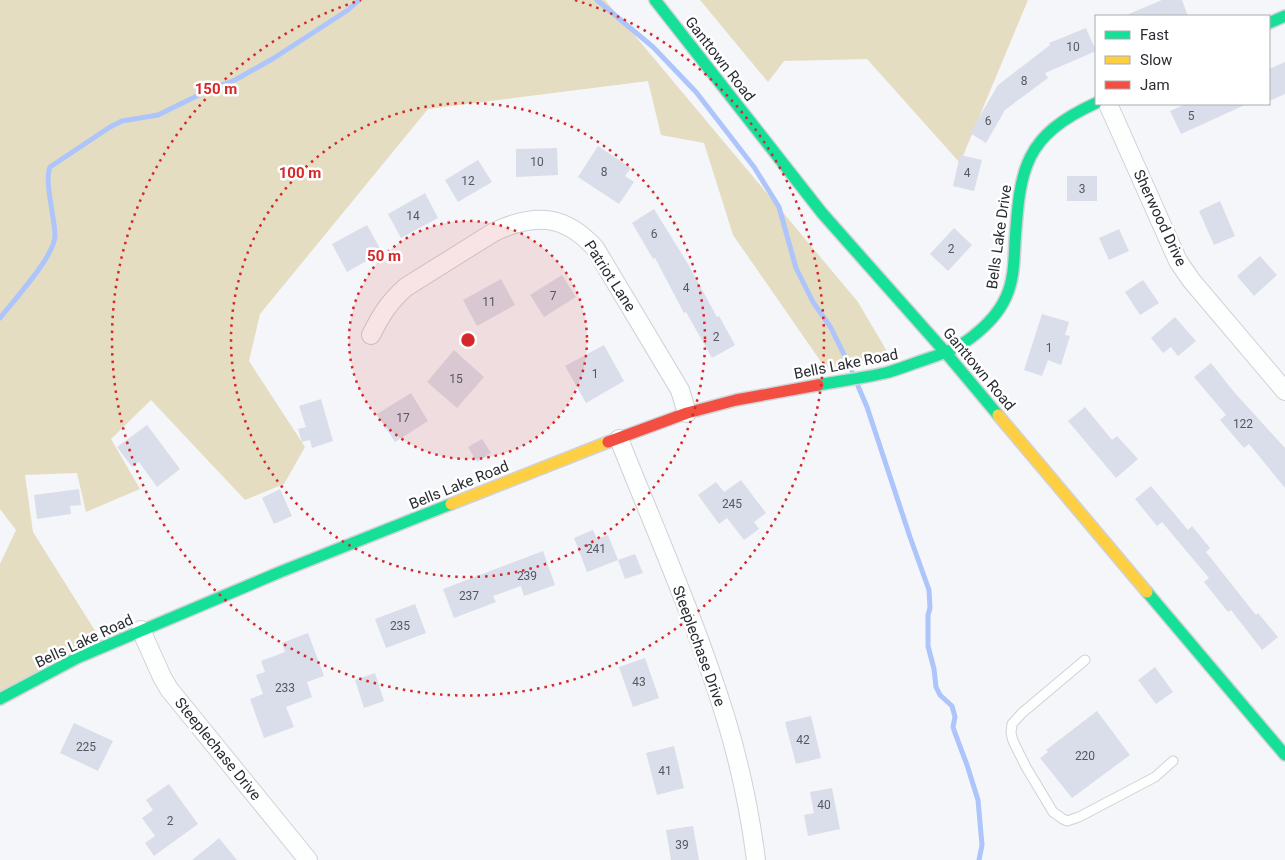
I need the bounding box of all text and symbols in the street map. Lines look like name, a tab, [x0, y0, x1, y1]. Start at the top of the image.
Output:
street label: Ganttown Road	[681, 13, 759, 105]
legend	[1095, 15, 1270, 105]
text: Fast	[1140, 26, 1169, 44]
house number: 10	[1066, 40, 1080, 54]
text: Slow	[1140, 51, 1172, 69]
house number: 8	[1021, 74, 1028, 88]
text: Jam	[1140, 76, 1170, 94]
text: 150 m	[195, 80, 237, 98]
house number: 5	[1188, 109, 1195, 123]
house number: 6	[985, 114, 992, 128]
house number: 10	[530, 155, 544, 169]
text: 100 m	[279, 164, 321, 182]
house number: 8	[601, 165, 608, 179]
house number: 4	[964, 166, 971, 180]
street label: Sherwood Drive	[1130, 167, 1190, 269]
house number: 12	[461, 174, 475, 188]
house number: 3	[1079, 182, 1085, 196]
street label: Bells Lake Drive	[983, 184, 1015, 290]
house number: 14	[406, 209, 420, 223]
house number: 6	[651, 227, 658, 241]
street label: Patriot Lane	[580, 237, 640, 315]
house number: 2	[948, 242, 955, 256]
text: 50 m	[367, 247, 401, 265]
house number: 4	[683, 281, 690, 295]
house number: 7	[550, 289, 557, 303]
house number: 11	[482, 295, 496, 309]
street label: Ganttown Road	[939, 324, 1019, 414]
house number: 2	[713, 330, 720, 344]
centre of rings	[459, 331, 477, 349]
house number: 1	[1046, 341, 1052, 355]
street label: Bells Lake Road	[792, 345, 900, 383]
house number: 1	[592, 367, 598, 381]
house number: 15	[449, 372, 463, 386]
house number: 17	[396, 411, 410, 425]
house number: 122	[1233, 417, 1253, 431]
street label: Bells Lake Road	[407, 457, 511, 513]
house number: 245	[722, 497, 742, 511]
house number: 241	[586, 542, 606, 556]
house number: 239	[517, 569, 537, 583]
street label: Steeplechase Drive	[669, 583, 729, 709]
house number: 237	[459, 589, 479, 603]
street label: Bells Lake Road	[32, 610, 136, 672]
house number: 235	[390, 619, 410, 633]
house number: 43	[632, 675, 646, 689]
house number: 233	[275, 681, 295, 695]
street label: Steeplechase Drive	[171, 694, 265, 804]
house number: 42	[796, 733, 810, 747]
house number: 225	[76, 740, 96, 754]
house number: 220	[1075, 749, 1095, 763]
house number: 41	[658, 764, 672, 778]
house number: 40	[817, 798, 831, 812]
house number: 2	[167, 814, 174, 828]
house number: 39	[675, 838, 689, 852]

